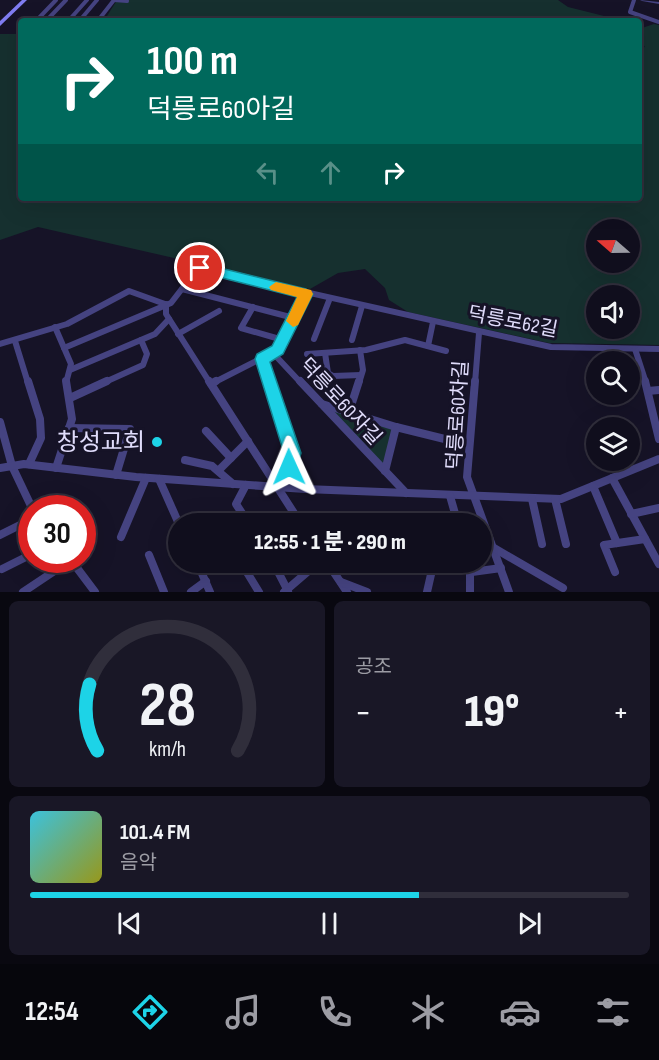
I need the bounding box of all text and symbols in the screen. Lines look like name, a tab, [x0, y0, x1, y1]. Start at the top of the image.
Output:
text: 100 m	[147, 36, 238, 87]
icon: right	[48, 42, 126, 120]
text: 덕릉로60아길	[147, 94, 295, 126]
icon: left	[251, 156, 284, 189]
icon: ahead	[314, 156, 347, 189]
icon: right	[377, 156, 410, 189]
north arrow	[586, 219, 640, 273]
map controls	[586, 219, 640, 471]
pin	[174, 242, 225, 293]
icon: arrive	[183, 251, 216, 284]
button: sound	[586, 285, 640, 339]
street label: 덕릉로62길	[466, 302, 560, 342]
button: search	[586, 351, 640, 405]
street label: 덕릉로60자길	[294, 353, 386, 450]
street label: 덕릉로60차길	[442, 360, 474, 471]
button: layers	[586, 417, 640, 471]
place label: 창성교회	[57, 428, 145, 457]
marker: 창성교회	[150, 435, 164, 449]
position arrow	[257, 435, 321, 499]
speed limit sign: 30	[18, 495, 96, 573]
text: 12:55 · 1 분 · 290 m	[254, 529, 406, 556]
text: 공조	[355, 655, 392, 679]
text: 28	[139, 669, 195, 744]
text: 19°	[465, 685, 519, 740]
text: −	[355, 693, 371, 733]
text: +	[613, 693, 629, 733]
text: km/h	[148, 737, 186, 762]
text: 101.4 FM	[120, 819, 190, 846]
text: 음악	[120, 851, 157, 875]
icon: previous	[113, 907, 146, 940]
icon: pause	[313, 907, 346, 940]
icon: next	[513, 907, 546, 940]
icon: directions	[129, 991, 171, 1033]
icon: music	[222, 991, 264, 1033]
icon: phone	[314, 991, 356, 1033]
icon: climate	[407, 991, 449, 1033]
icon: car	[499, 991, 541, 1033]
icon: filters	[592, 991, 634, 1033]
text: 12:54	[25, 996, 78, 1028]

